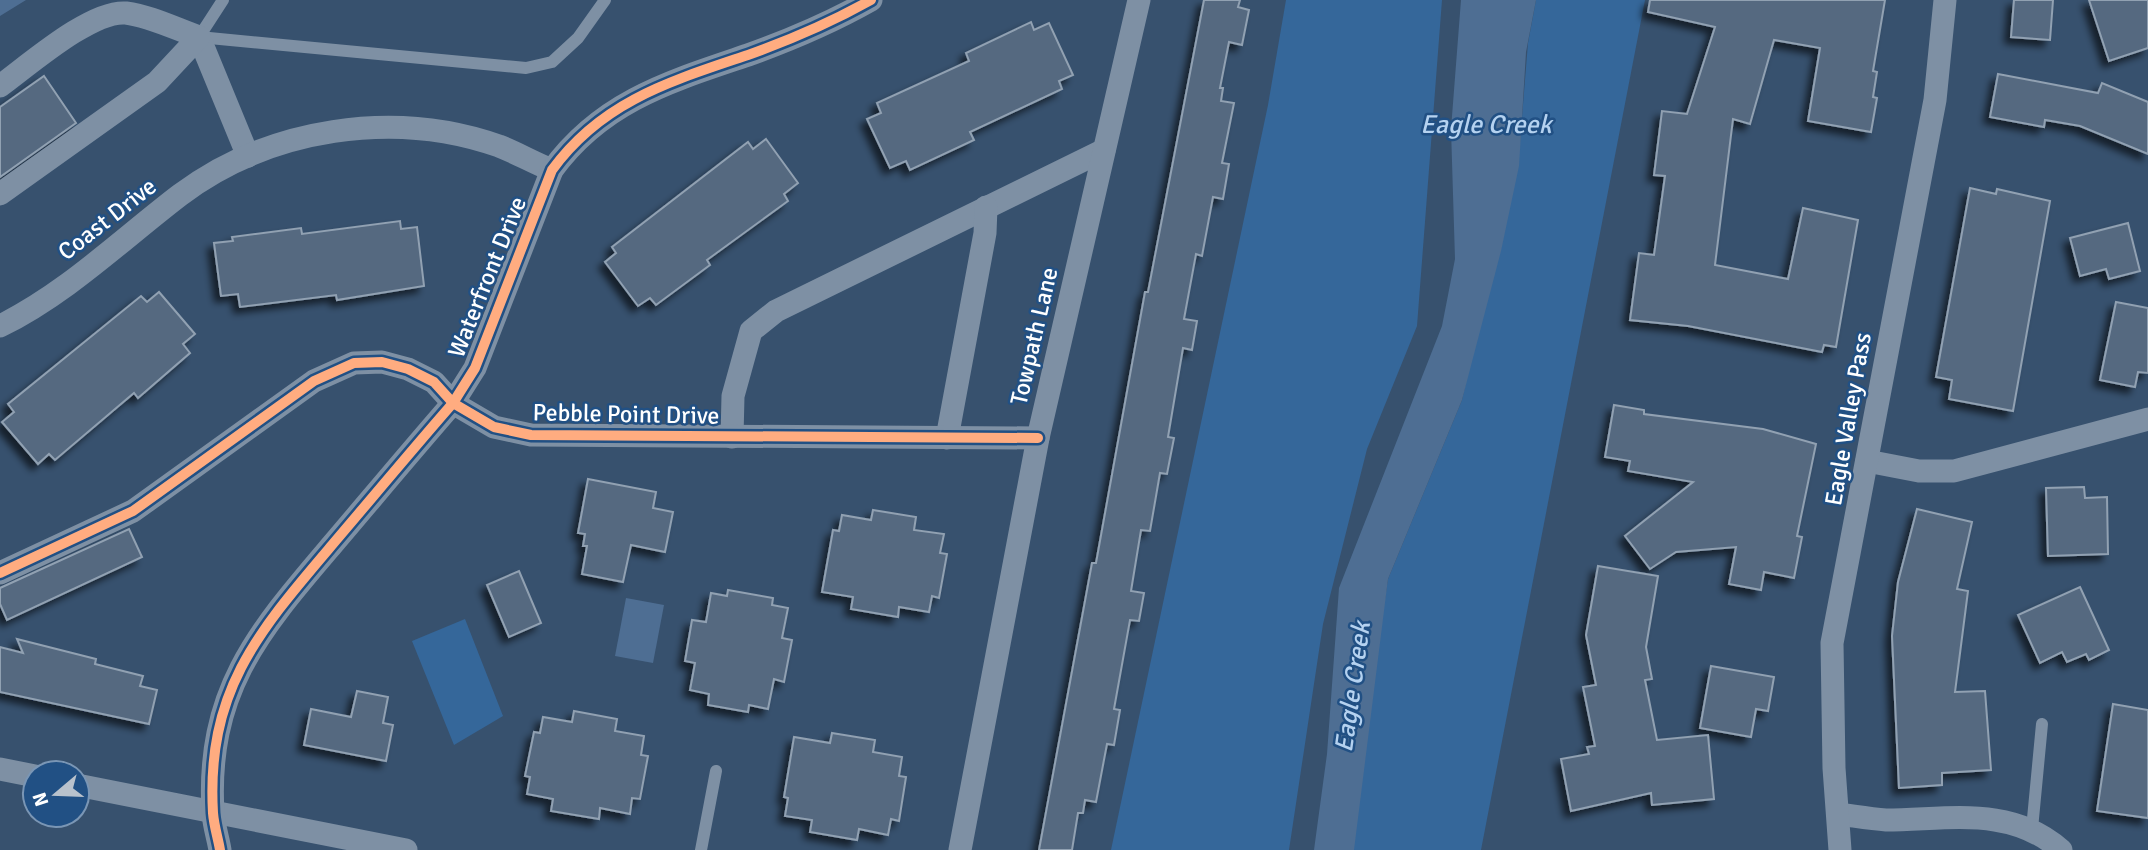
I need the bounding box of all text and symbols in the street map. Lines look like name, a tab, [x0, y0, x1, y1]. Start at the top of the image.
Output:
water label: Eagle Creek	[1420, 109, 1554, 141]
street label: Coast Drive	[52, 171, 162, 267]
street label: Waterfront Drive	[441, 192, 533, 362]
street label: Towpath Lane	[1004, 264, 1064, 408]
street label: Eagle Valley Pass	[1818, 330, 1878, 508]
street label: Pebble Point Drive	[532, 397, 720, 431]
water label: Eagle Creek	[1328, 618, 1378, 754]
north arrow	[21, 759, 91, 829]
text: N	[27, 789, 54, 809]

